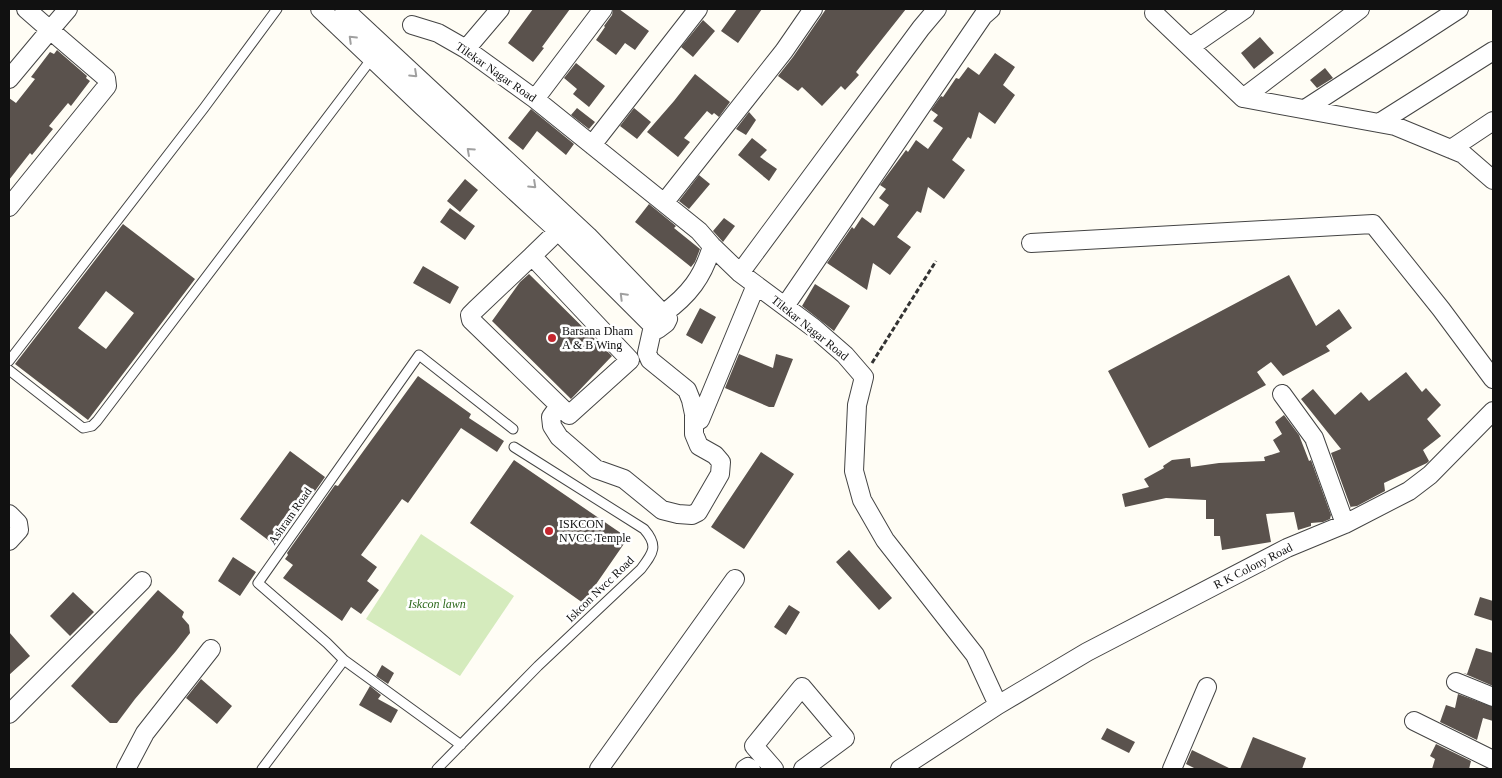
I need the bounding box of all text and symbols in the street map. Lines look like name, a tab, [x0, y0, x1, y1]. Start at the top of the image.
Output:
one-way arrow	[348, 36, 357, 45]
street label: Tilekar Nagar Road	[453, 39, 539, 105]
one-way arrow	[408, 68, 417, 77]
one-way arrow	[467, 147, 476, 156]
one-way arrow	[527, 179, 536, 188]
one-way arrow	[620, 292, 629, 301]
street label: Tilekar Nagar Road	[769, 293, 851, 363]
place label: Barsana Dham A & B Wing	[562, 324, 634, 352]
marker: Barsana Dham A & B Wing	[546, 332, 558, 344]
street label: Ashram Road	[265, 485, 315, 547]
place label: ISKCON NVCC Temple	[559, 517, 631, 545]
marker: ISKCON NVCC Temple	[543, 525, 555, 537]
street label: R K Colony Road	[1211, 540, 1295, 592]
street label: Iskcon Nvcc Road	[563, 553, 637, 625]
park label: Iskcon lawn	[407, 597, 466, 611]

